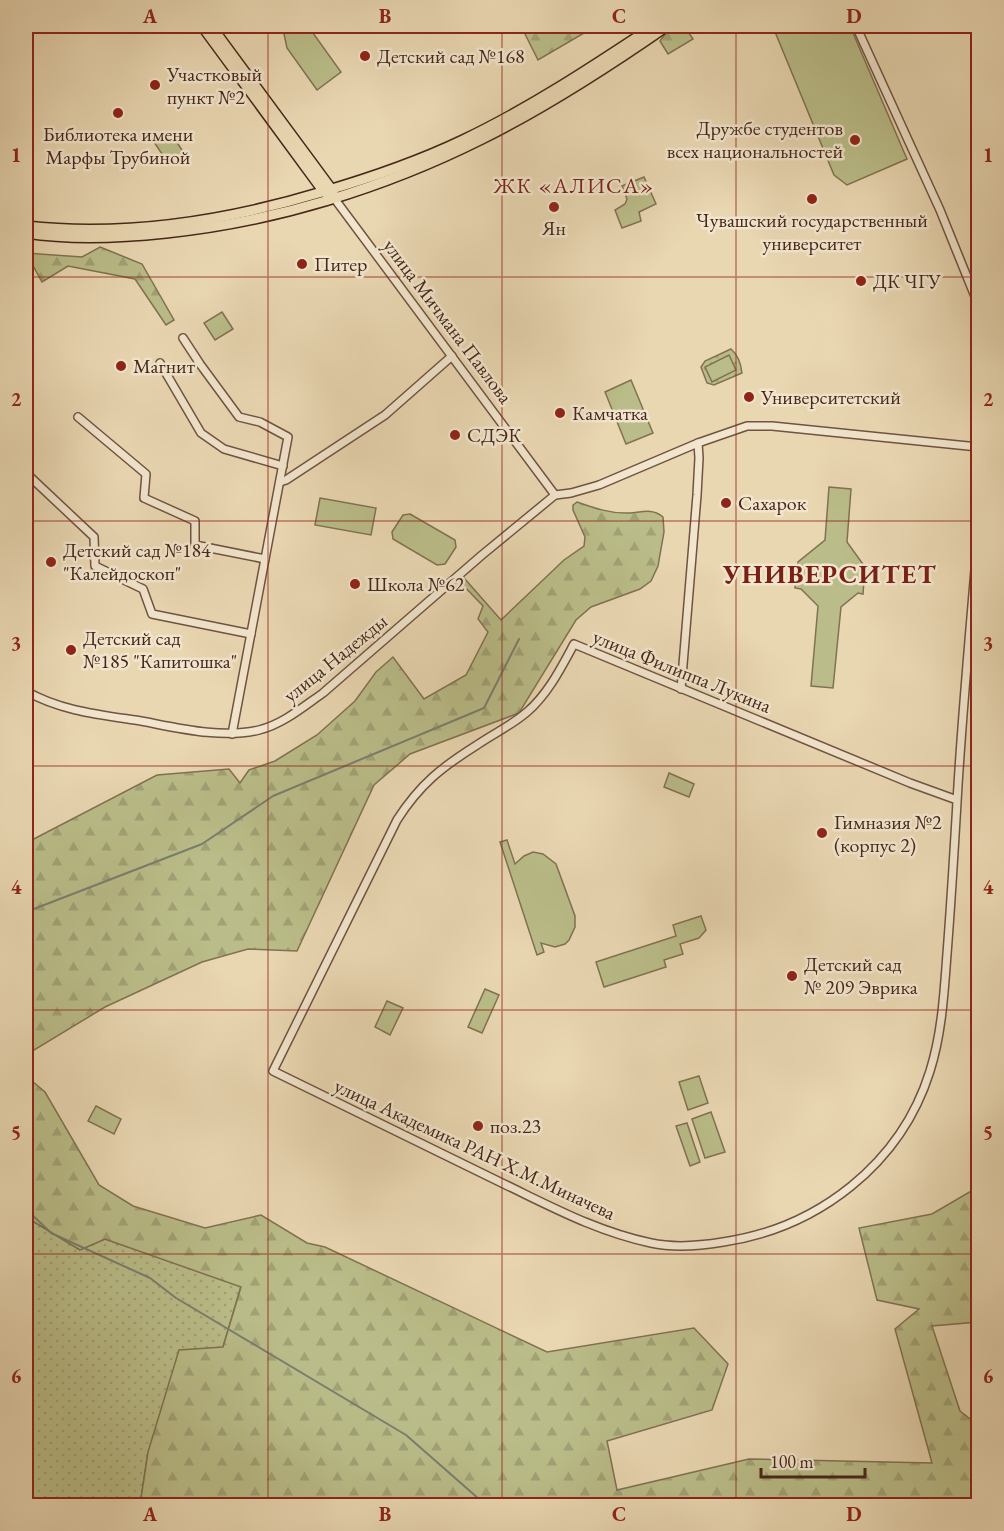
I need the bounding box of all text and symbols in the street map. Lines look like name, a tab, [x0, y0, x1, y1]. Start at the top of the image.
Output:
text: A	[142, 3, 158, 29]
text: B	[379, 3, 391, 29]
text: C	[612, 3, 626, 29]
text: D	[846, 3, 862, 29]
place label: Детский сад №168	[377, 43, 525, 69]
marker: Детский сад №168	[358, 49, 372, 63]
place label: Участковый пункт №2	[166, 61, 262, 110]
marker: Участковый пункт №2	[148, 78, 162, 92]
marker: Библиотека имени Марфы Трубиной	[111, 106, 125, 120]
place label: Дружбе студентов всех национальностей	[667, 115, 843, 164]
place label: Библиотека имени Марфы Трубиной	[43, 121, 194, 170]
marker: Дружбе студентов всех национальностей	[848, 133, 862, 147]
text: 1	[11, 142, 21, 168]
text: 1	[983, 142, 993, 168]
district label: ЖК «АЛИСА»	[492, 171, 655, 200]
marker: Чувашский государственный университет	[805, 192, 819, 206]
marker: Ян	[547, 200, 561, 214]
place label: Чувашский государственный университет	[696, 207, 928, 256]
place label: Ян	[541, 215, 566, 241]
street label: улица Мичмана Павлова	[377, 233, 519, 409]
place label: Питер	[314, 251, 368, 277]
marker: Питер	[295, 257, 309, 271]
place label: ДК ЧГУ	[873, 268, 941, 294]
marker: ДК ЧГУ	[854, 274, 868, 288]
place label: Магнит	[133, 353, 195, 379]
marker: Магнит	[114, 359, 128, 373]
place label: Университетский	[760, 384, 901, 410]
text: 2	[11, 386, 22, 412]
text: 2	[983, 386, 994, 412]
marker: Университетский	[742, 390, 756, 404]
place label: Камчатка	[572, 400, 648, 426]
marker: Камчатка	[553, 406, 567, 420]
place label: СДЭК	[467, 422, 522, 448]
marker: СДЭК	[448, 428, 462, 442]
place label: Сахарок	[738, 490, 807, 516]
marker: Сахарок	[719, 496, 733, 510]
place label: Детский сад №184 "Калейдоскоп"	[63, 537, 211, 586]
marker: Детский сад №184 "Калейдоскоп"	[44, 555, 58, 569]
district label: УНИВЕРСИТЕТ	[722, 557, 937, 591]
place label: Школа №62	[367, 571, 465, 597]
marker: Школа №62	[348, 577, 362, 591]
street label: улица Надежды	[278, 608, 392, 708]
street label: улица Филиппа Лукина	[589, 623, 775, 719]
place label: Детский сад №185 "Капитошка"	[83, 625, 237, 674]
text: 3	[11, 630, 21, 656]
text: 3	[983, 630, 993, 656]
marker: Детский сад №185 "Капитошка"	[64, 643, 78, 657]
place label: Гимназия №2 (корпус 2)	[834, 809, 942, 858]
marker: Гимназия №2 (корпус 2)	[815, 826, 829, 840]
text: 4	[11, 874, 22, 900]
text: 4	[983, 874, 994, 900]
place label: Детский сад № 209 Эврика	[804, 951, 918, 1000]
marker: Детский сад № 209 Эврика	[785, 969, 799, 983]
street label: улица Академика РАН Х.М.Миначева	[330, 1072, 620, 1226]
place label: поз.23	[490, 1113, 541, 1139]
text: 5	[11, 1119, 21, 1145]
marker: поз.23	[471, 1119, 485, 1133]
text: 5	[983, 1119, 993, 1145]
text: 6	[11, 1363, 22, 1389]
text: 6	[983, 1363, 994, 1389]
scale bar	[761, 1441, 864, 1479]
text: 100 m	[770, 1450, 814, 1473]
text: A	[142, 1501, 158, 1527]
text: B	[379, 1501, 391, 1527]
text: C	[612, 1501, 626, 1527]
text: D	[846, 1501, 862, 1527]

